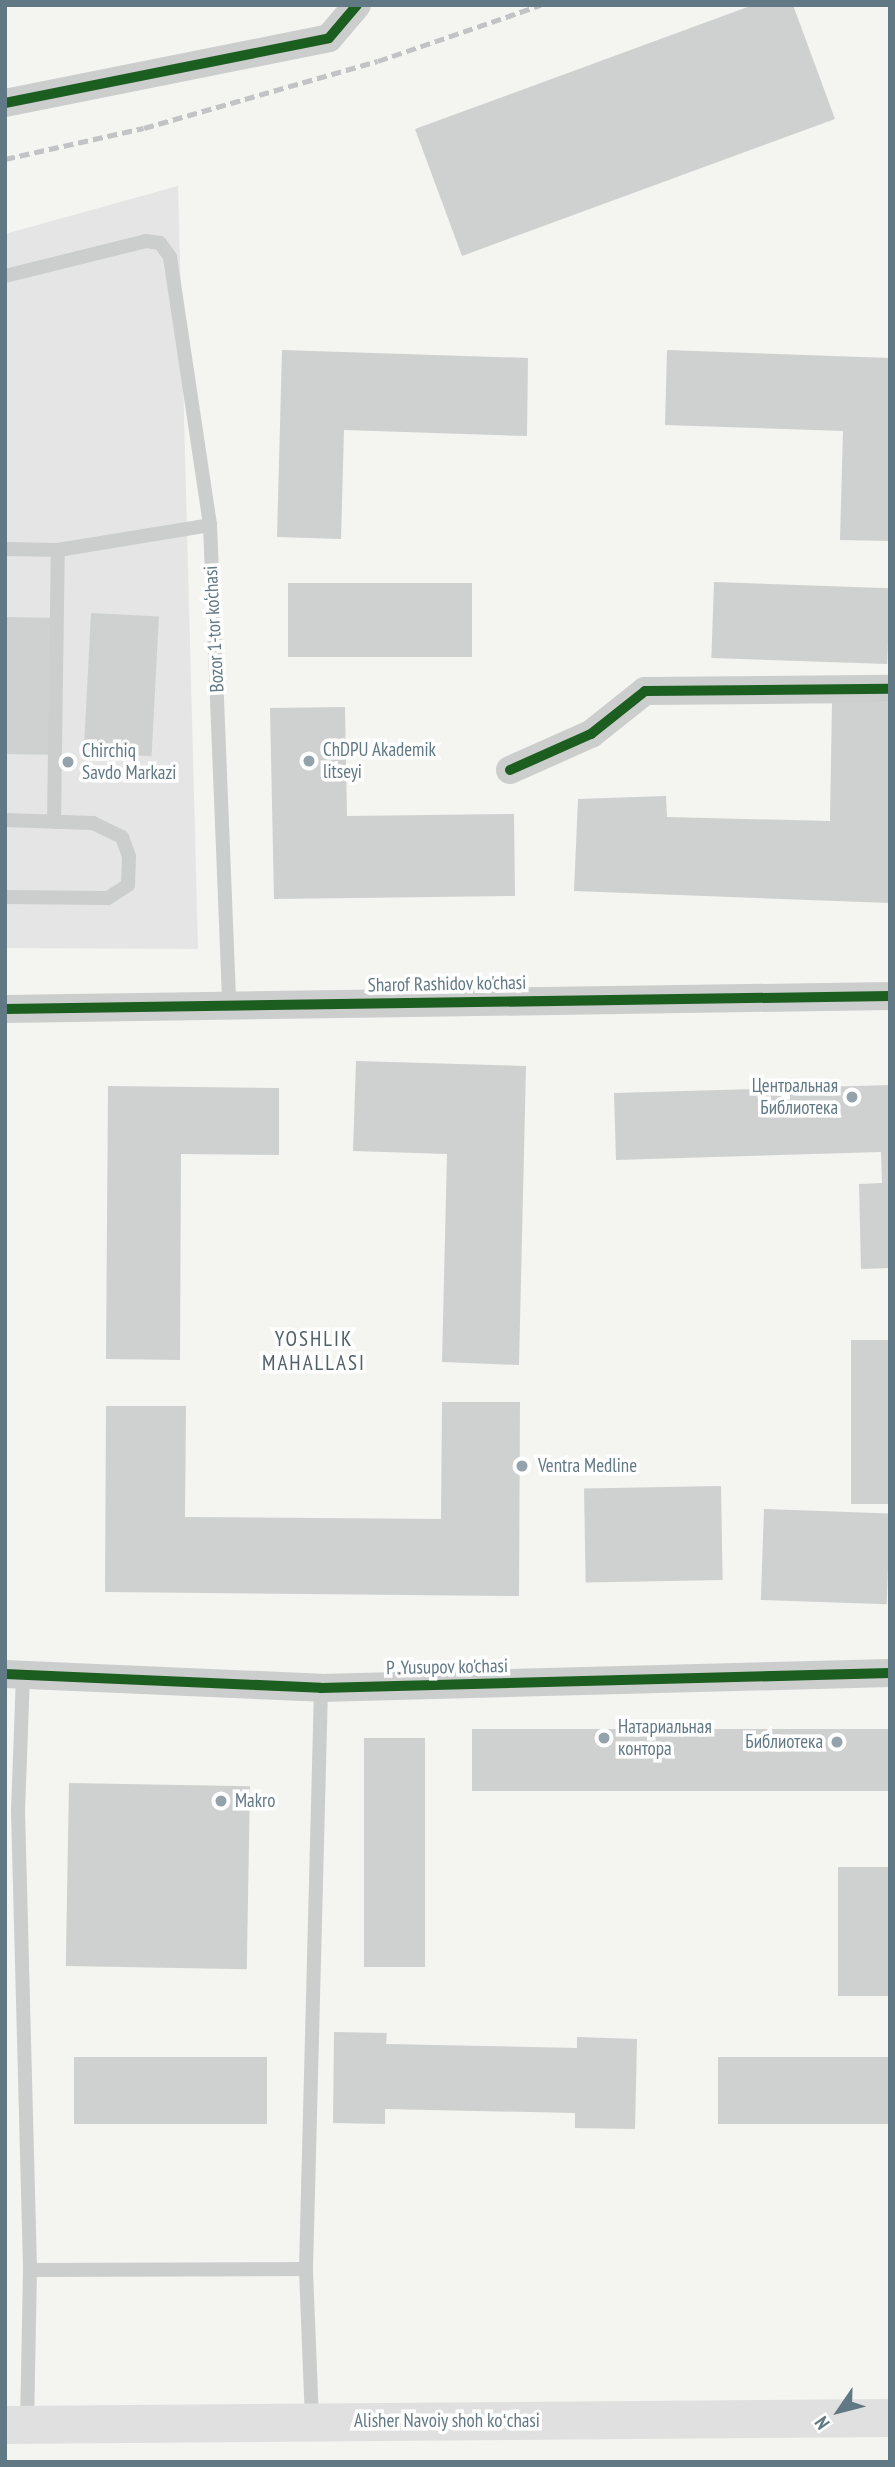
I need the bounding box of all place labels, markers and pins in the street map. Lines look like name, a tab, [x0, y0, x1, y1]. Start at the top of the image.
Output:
place label: ChDPU Akademik litseyi	[323, 739, 436, 783]
place label: Chirchiq Savdo Markazi	[82, 740, 176, 784]
marker: ChDPU Akademik litseyi	[301, 753, 317, 769]
marker: Chirchiq Savdo Markazi	[60, 754, 76, 770]
place label: Центральная Библиотека	[752, 1075, 838, 1119]
marker: Центральная Библиотека	[844, 1089, 860, 1105]
place label: Ventra Medline	[538, 1455, 637, 1477]
marker: Ventra Medline	[512, 1456, 532, 1476]
place label: Натариальная контора	[618, 1716, 712, 1760]
marker: Натариальная контора	[596, 1730, 612, 1746]
place label: Библиотека	[745, 1731, 823, 1753]
marker: Библиотека	[829, 1734, 845, 1750]
place label: Makro	[235, 1790, 275, 1812]
marker: Makro	[213, 1793, 229, 1809]

